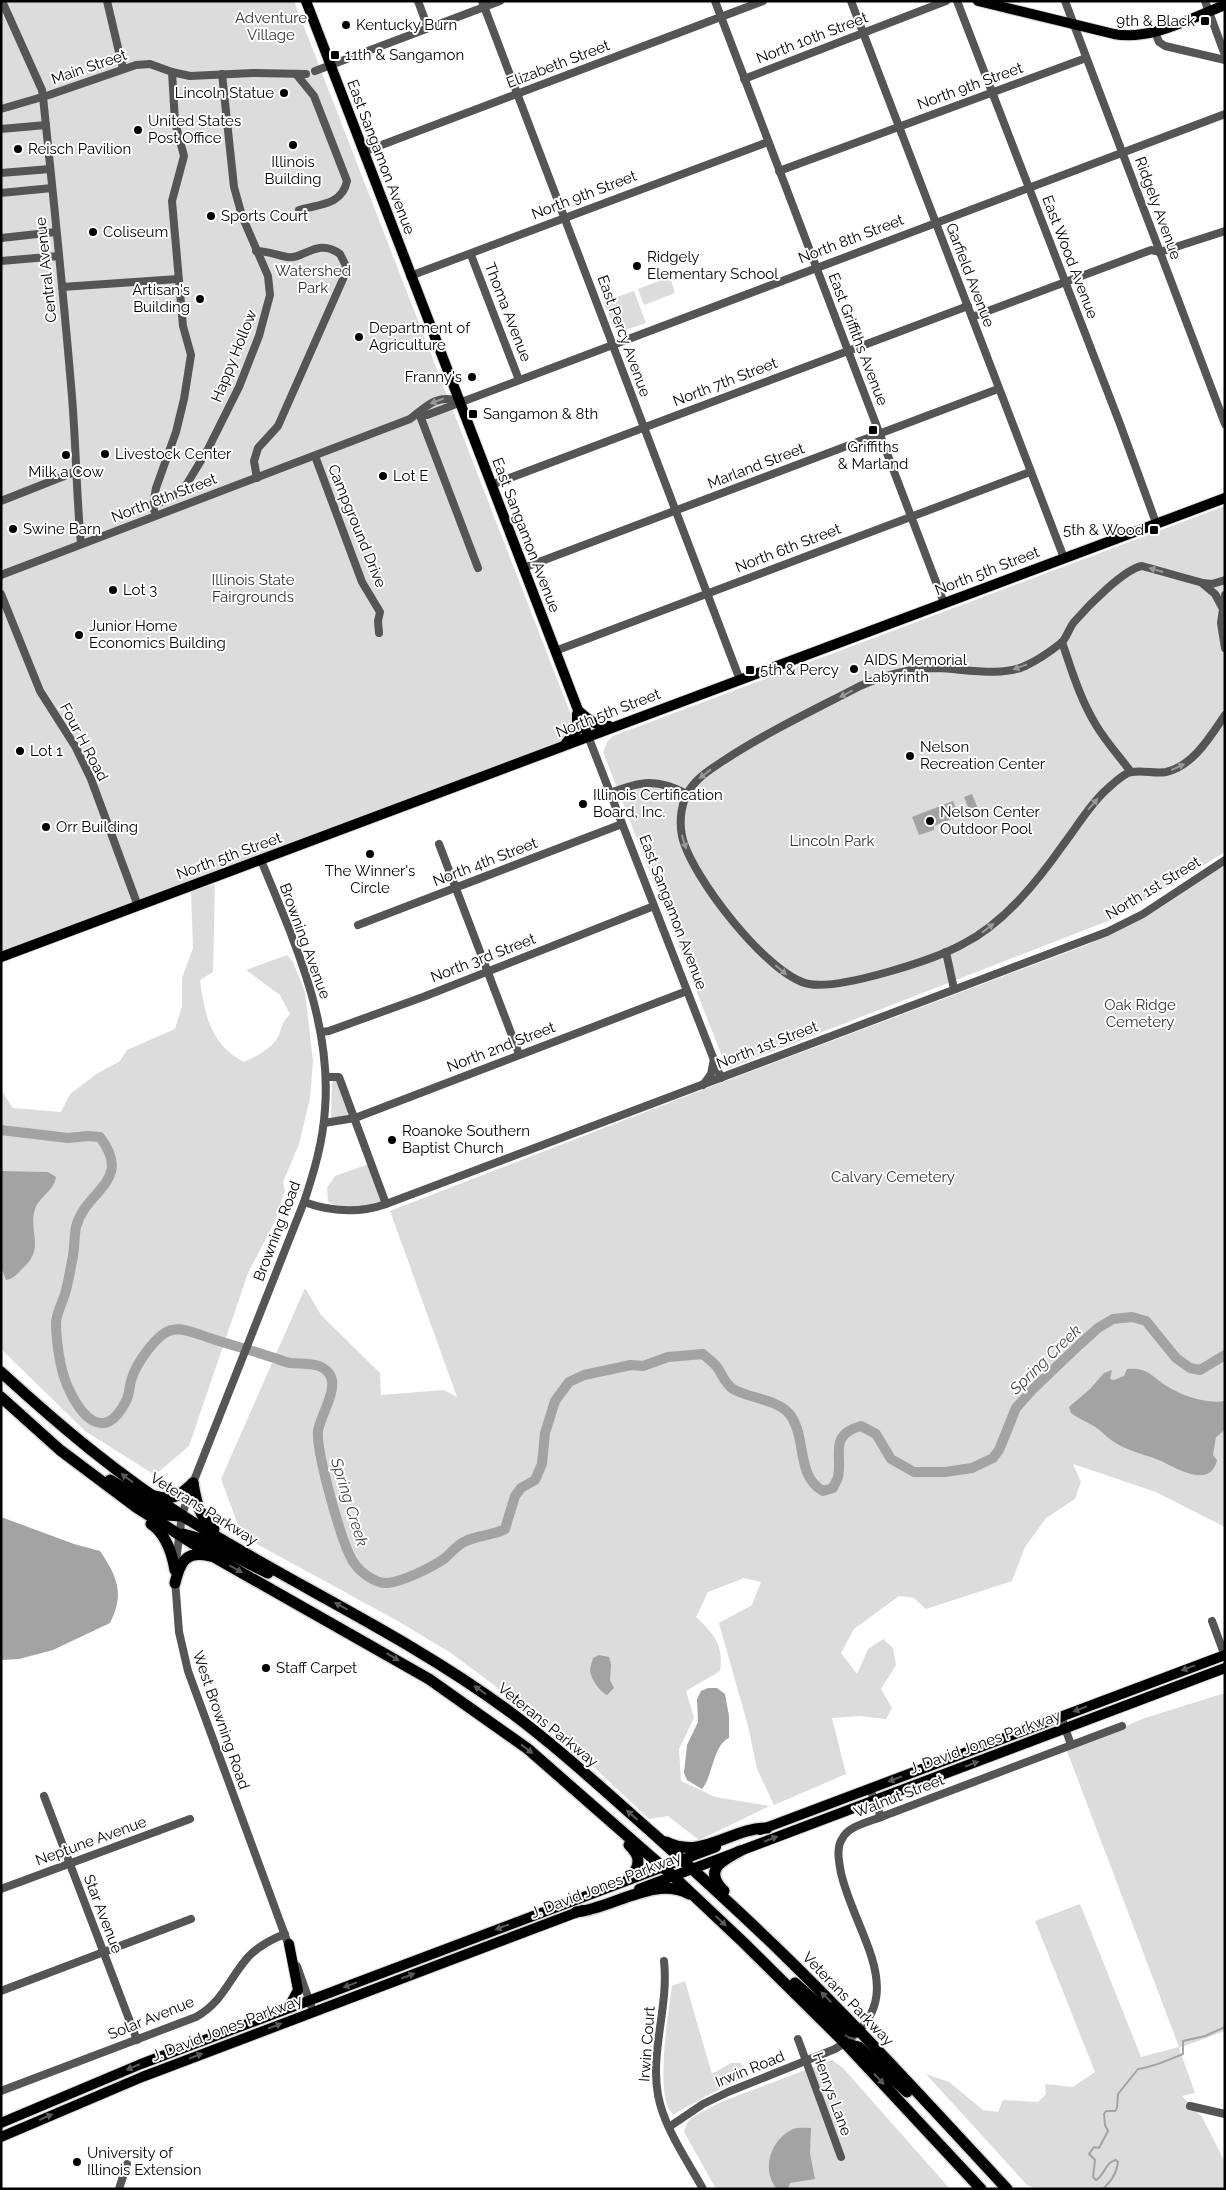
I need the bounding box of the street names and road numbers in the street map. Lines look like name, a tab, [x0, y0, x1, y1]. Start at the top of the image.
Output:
street label: North 10th Street	[754, 8, 870, 68]
street label: Elizabeth Street	[504, 36, 612, 92]
street label: Main Street	[49, 46, 129, 88]
street label: North 9th Street	[915, 59, 1025, 113]
street label: East Sangamon Avenue	[343, 77, 419, 237]
street label: Ridgely Avenue	[1131, 154, 1185, 262]
street label: North 9th Street	[529, 167, 639, 223]
street label: East Wood Avenue	[1038, 193, 1102, 321]
street label: North 8th Street	[796, 211, 906, 267]
street label: Central Avenue	[31, 216, 60, 324]
street label: Garfield Avenue	[942, 220, 998, 330]
street label: Thoma Avenue	[481, 260, 535, 364]
street label: East Griffiths Avenue	[824, 270, 892, 408]
street label: East Percy Avenue	[594, 273, 654, 399]
street label: Happy Hollow	[207, 307, 261, 405]
street label: North 7th Street	[670, 354, 780, 410]
street label: Marland Street	[705, 439, 807, 493]
street label: East Sangamon Avenue	[488, 455, 564, 615]
street label: Campground Drive	[324, 462, 390, 590]
street label: North 8th Street	[109, 470, 219, 526]
street label: North 6th Street	[733, 520, 843, 576]
street label: North 5th Street	[932, 543, 1042, 599]
street label: North 5th Street	[553, 685, 663, 741]
street label: Four H Road	[56, 700, 112, 784]
street label: North 5th Street	[174, 829, 284, 883]
street label: East Sangamon Avenue	[635, 832, 711, 992]
street label: North 4th Street	[430, 834, 540, 890]
street label: North 1st Street	[1102, 853, 1204, 923]
street label: Browning Avenue	[276, 881, 334, 1002]
street label: North 3rd Street	[428, 930, 538, 986]
street label: North 1st Street	[714, 1017, 820, 1073]
street label: North 2nd Street	[444, 1018, 558, 1076]
street label: Browning Road	[250, 1178, 304, 1284]
street label: Veterans Parkway	[147, 1469, 261, 1549]
street label: West Browning Road	[189, 1648, 253, 1792]
street label: Veterans Parkway	[494, 1679, 602, 1771]
street label: J. David Jones Parkway	[907, 1706, 1063, 1778]
street label: Walnut Street	[851, 1771, 947, 1821]
street label: Neptune Avenue	[33, 1812, 149, 1869]
street label: J. David Jones Parkway	[528, 1848, 684, 1922]
street label: Star Avenue	[80, 1872, 126, 1956]
street label: Veterans Parkway	[799, 1948, 897, 2050]
street label: J. David Jones Parkway	[149, 1991, 305, 2065]
street label: Solar Avenue	[105, 1993, 197, 2043]
street label: Irwin Court	[635, 2006, 659, 2082]
street label: Irwin Road	[713, 2047, 787, 2091]
street label: Henrys Lane	[809, 2050, 855, 2138]

